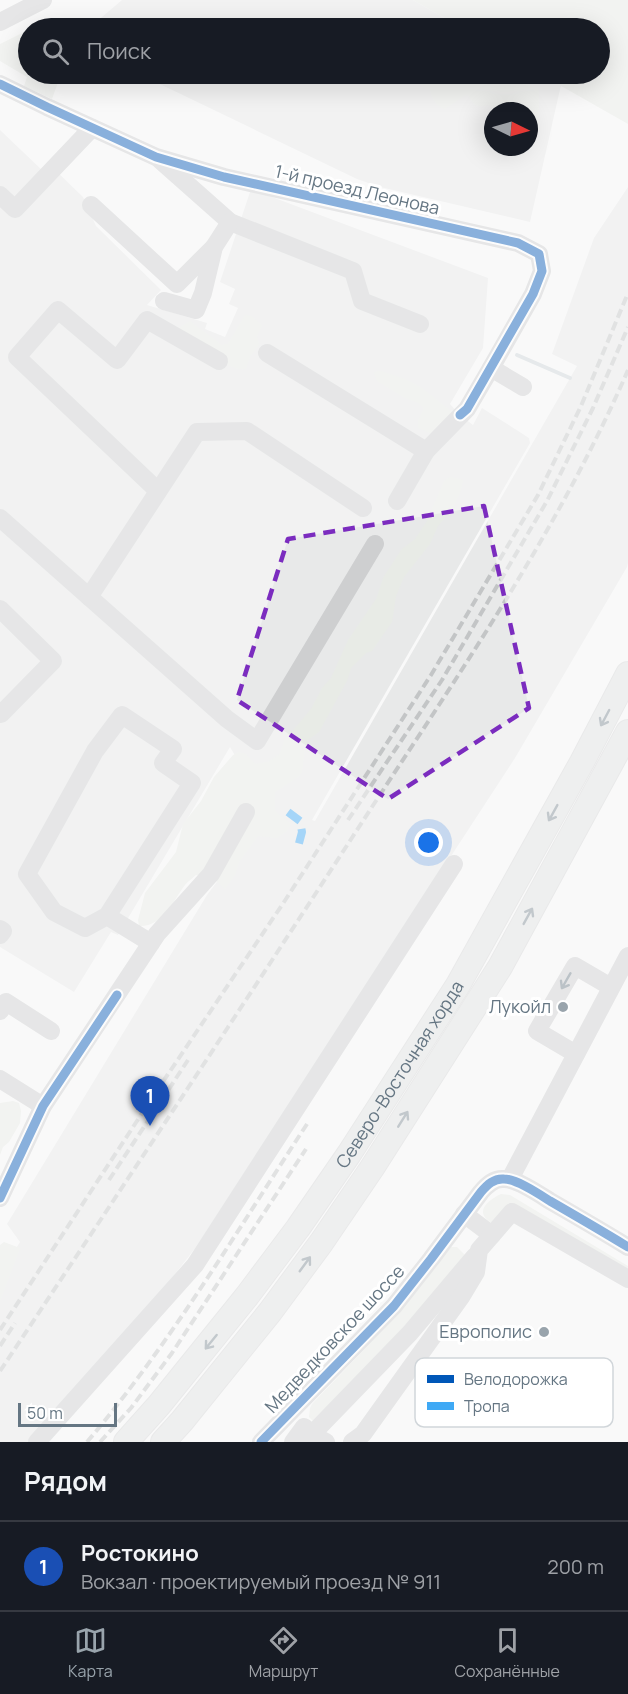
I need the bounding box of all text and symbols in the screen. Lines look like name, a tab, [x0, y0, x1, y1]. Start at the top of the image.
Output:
search box	[18, 18, 610, 84]
icon: search	[39, 35, 72, 68]
text: Поиск	[87, 36, 151, 66]
north arrow	[484, 102, 538, 156]
street label: 1-й проезд Леонова	[273, 158, 442, 220]
one-way arrow	[599, 709, 610, 727]
one-way arrow	[547, 804, 559, 821]
your location	[414, 828, 443, 857]
one-way arrow	[522, 908, 534, 925]
one-way arrow	[560, 972, 572, 989]
street label: Северо-Восточная хорда	[330, 976, 469, 1173]
place label: Лукойл	[489, 994, 551, 1018]
marker: Лукойл	[556, 1000, 570, 1014]
pin: 1	[130, 1076, 170, 1126]
one-way arrow	[397, 1111, 409, 1128]
one-way arrow	[299, 1257, 311, 1273]
street label: Медведковское шоссе	[259, 1259, 409, 1418]
place label: Европолис	[439, 1319, 532, 1343]
marker: Европолис	[537, 1325, 551, 1339]
one-way arrow	[204, 1333, 217, 1349]
legend	[415, 1358, 613, 1427]
text: Велодорожка	[464, 1368, 568, 1390]
text: Тропа	[464, 1395, 510, 1417]
scale bar	[18, 1400, 117, 1428]
text: 50 m	[27, 1402, 63, 1424]
text: Рядом	[24, 1463, 107, 1499]
text: Ростокино	[81, 1538, 199, 1568]
text: 1	[39, 1553, 48, 1580]
text: 200 m	[547, 1553, 604, 1580]
text: Вокзал · проектируемый проезд № 911	[81, 1568, 441, 1595]
tab: Карта	[68, 1624, 113, 1682]
tab: Маршрут	[249, 1624, 318, 1682]
tab: Сохранённые	[455, 1624, 560, 1682]

